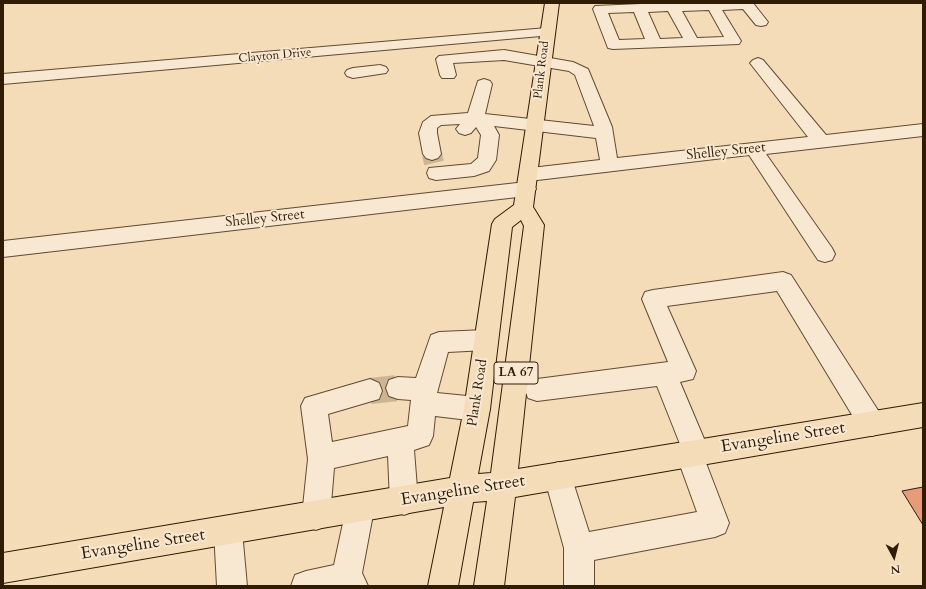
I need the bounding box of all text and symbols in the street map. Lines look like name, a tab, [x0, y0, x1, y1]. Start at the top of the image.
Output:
street label: Plank Road	[531, 40, 553, 100]
street label: Clayton Drive	[238, 46, 312, 66]
street label: Shelley Street	[686, 139, 766, 165]
street label: Shelley Street	[225, 206, 305, 232]
street label: Plank Road	[464, 358, 492, 428]
road number: LA 67	[494, 362, 538, 384]
street label: Evangeline Street	[720, 418, 846, 458]
street label: Evangeline Street	[400, 471, 526, 511]
street label: Evangeline Street	[80, 525, 206, 565]
north arrow	[874, 537, 914, 577]
text: N	[890, 561, 901, 577]

